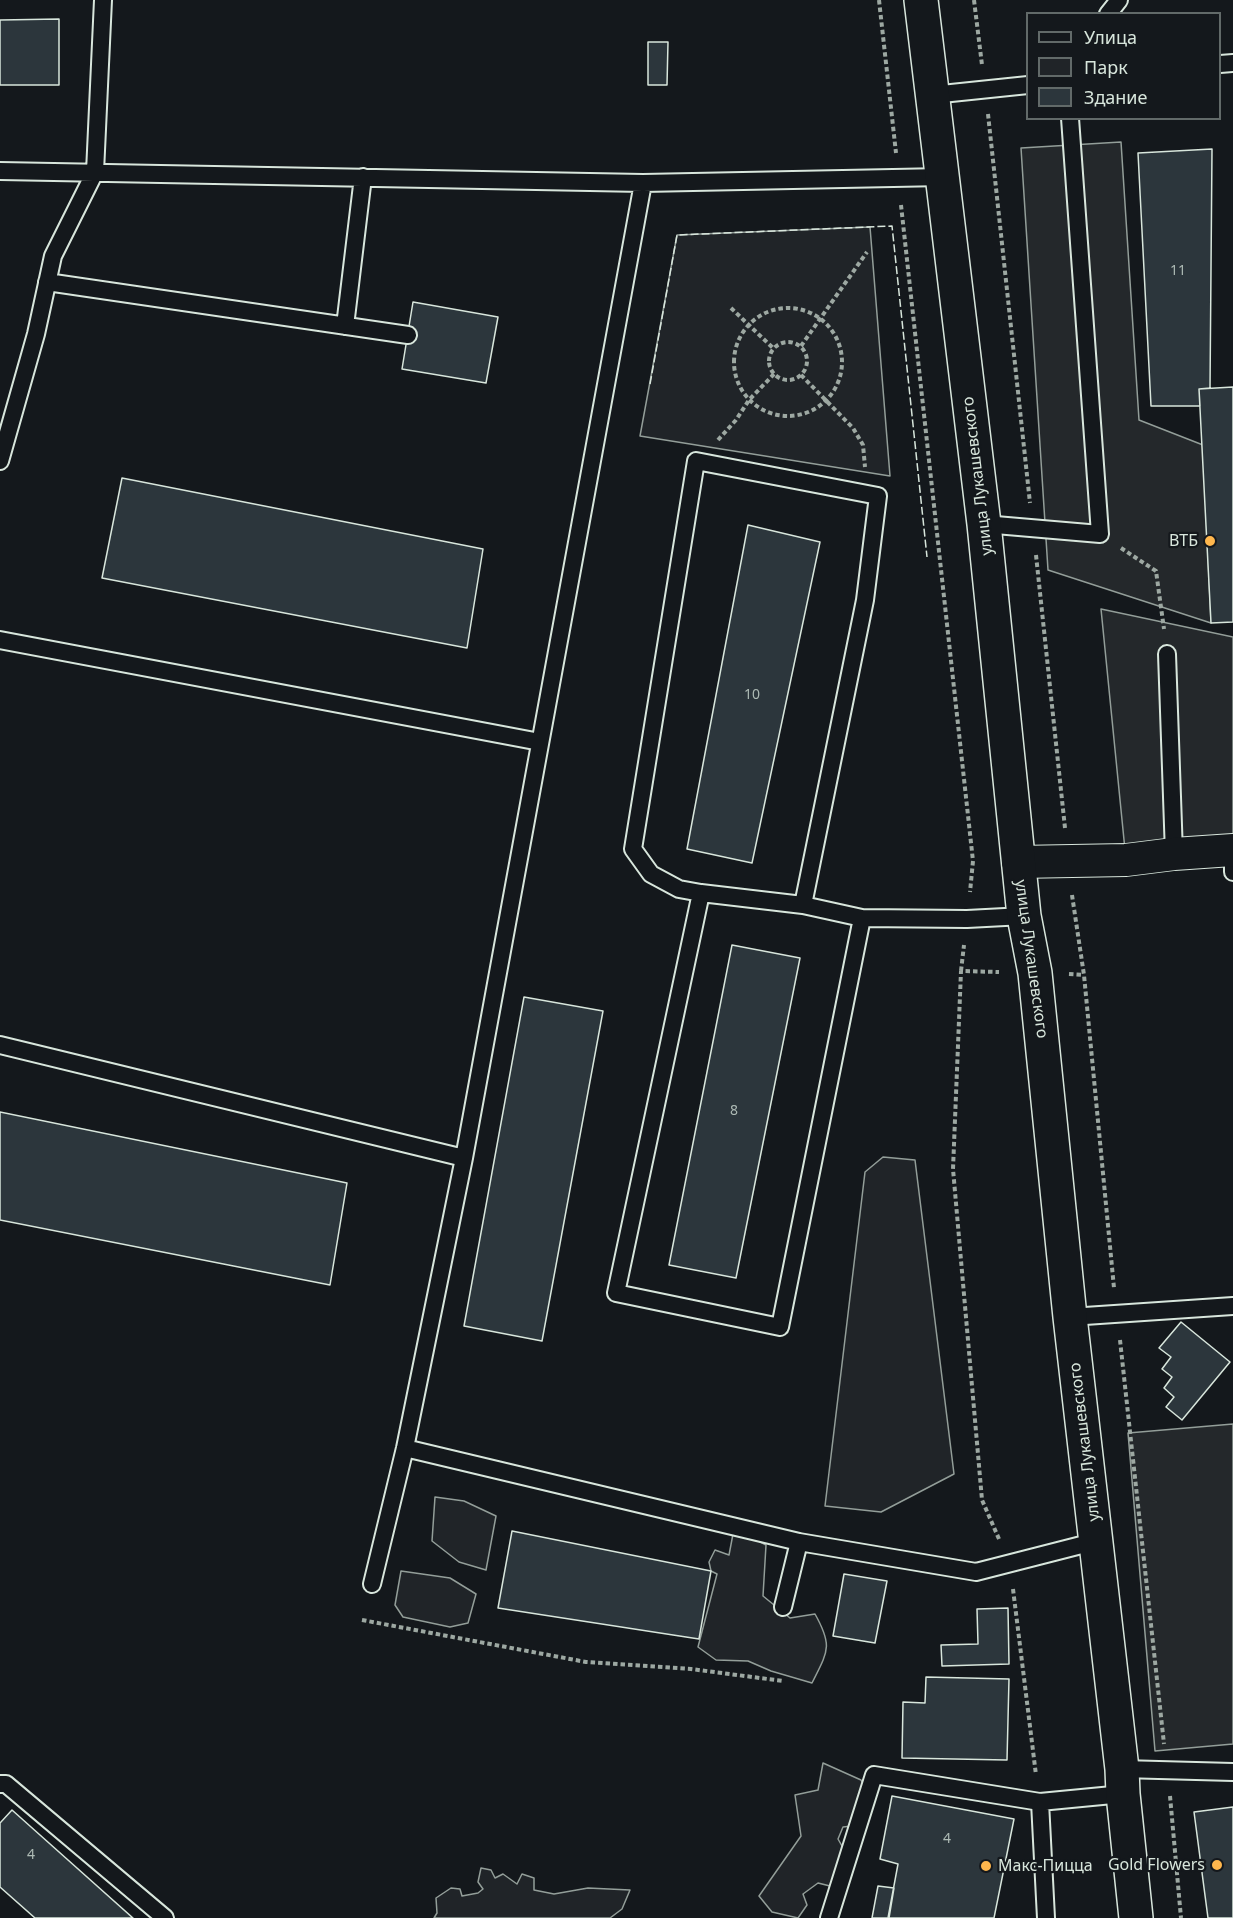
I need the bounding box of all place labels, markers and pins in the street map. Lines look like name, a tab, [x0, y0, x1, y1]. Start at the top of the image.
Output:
place label: ВТБ	[1169, 531, 1198, 551]
marker: ВТБ	[1203, 534, 1217, 548]
place label: Gold Flowers	[1108, 1855, 1205, 1875]
place label: Макс-Пицца	[998, 1856, 1093, 1876]
marker: Gold Flowers	[1210, 1858, 1224, 1872]
marker: Макс-Пицца	[979, 1859, 993, 1873]

